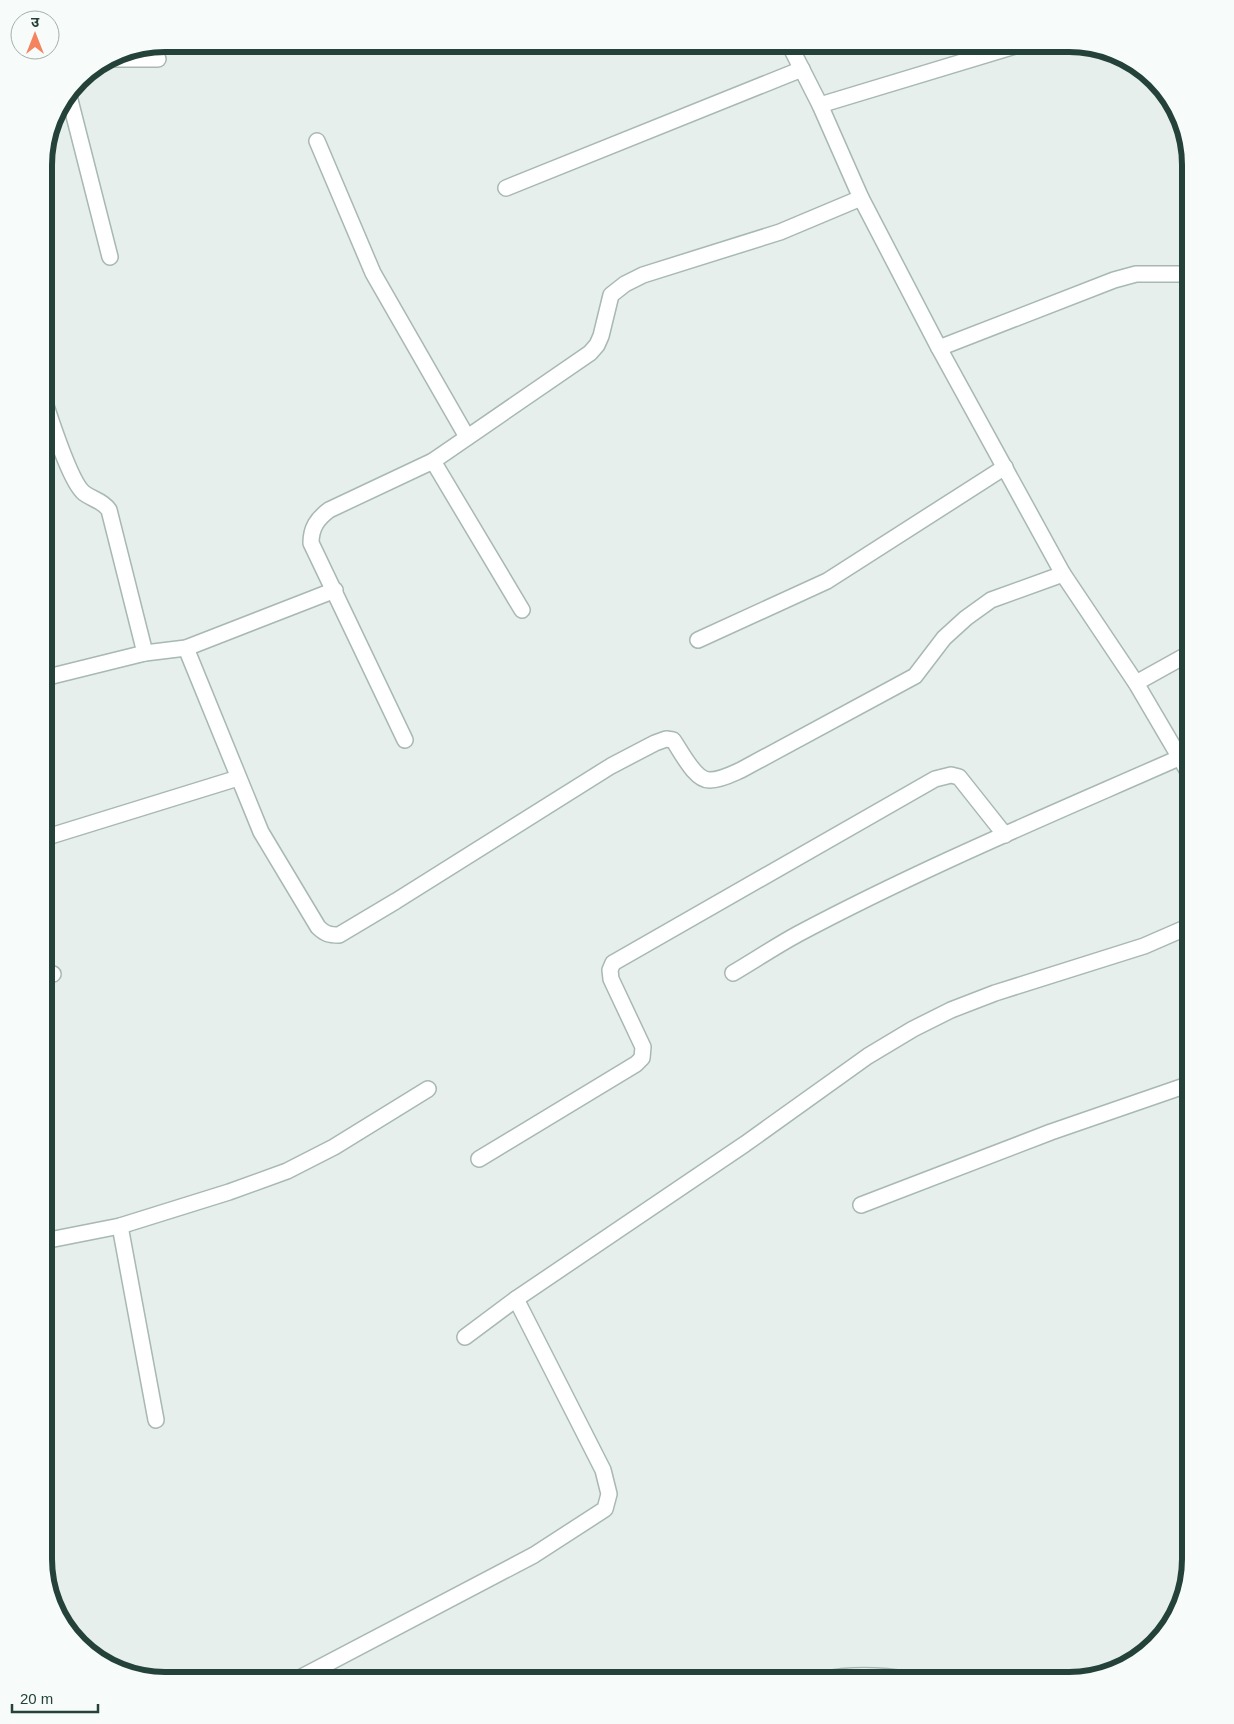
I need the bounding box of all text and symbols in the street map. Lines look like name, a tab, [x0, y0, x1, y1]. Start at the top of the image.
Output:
north arrow	[10, 10, 60, 60]
text: उ	[31, 14, 40, 30]
scale bar	[12, 1682, 99, 1714]
text: 20 m	[20, 1690, 53, 1707]

